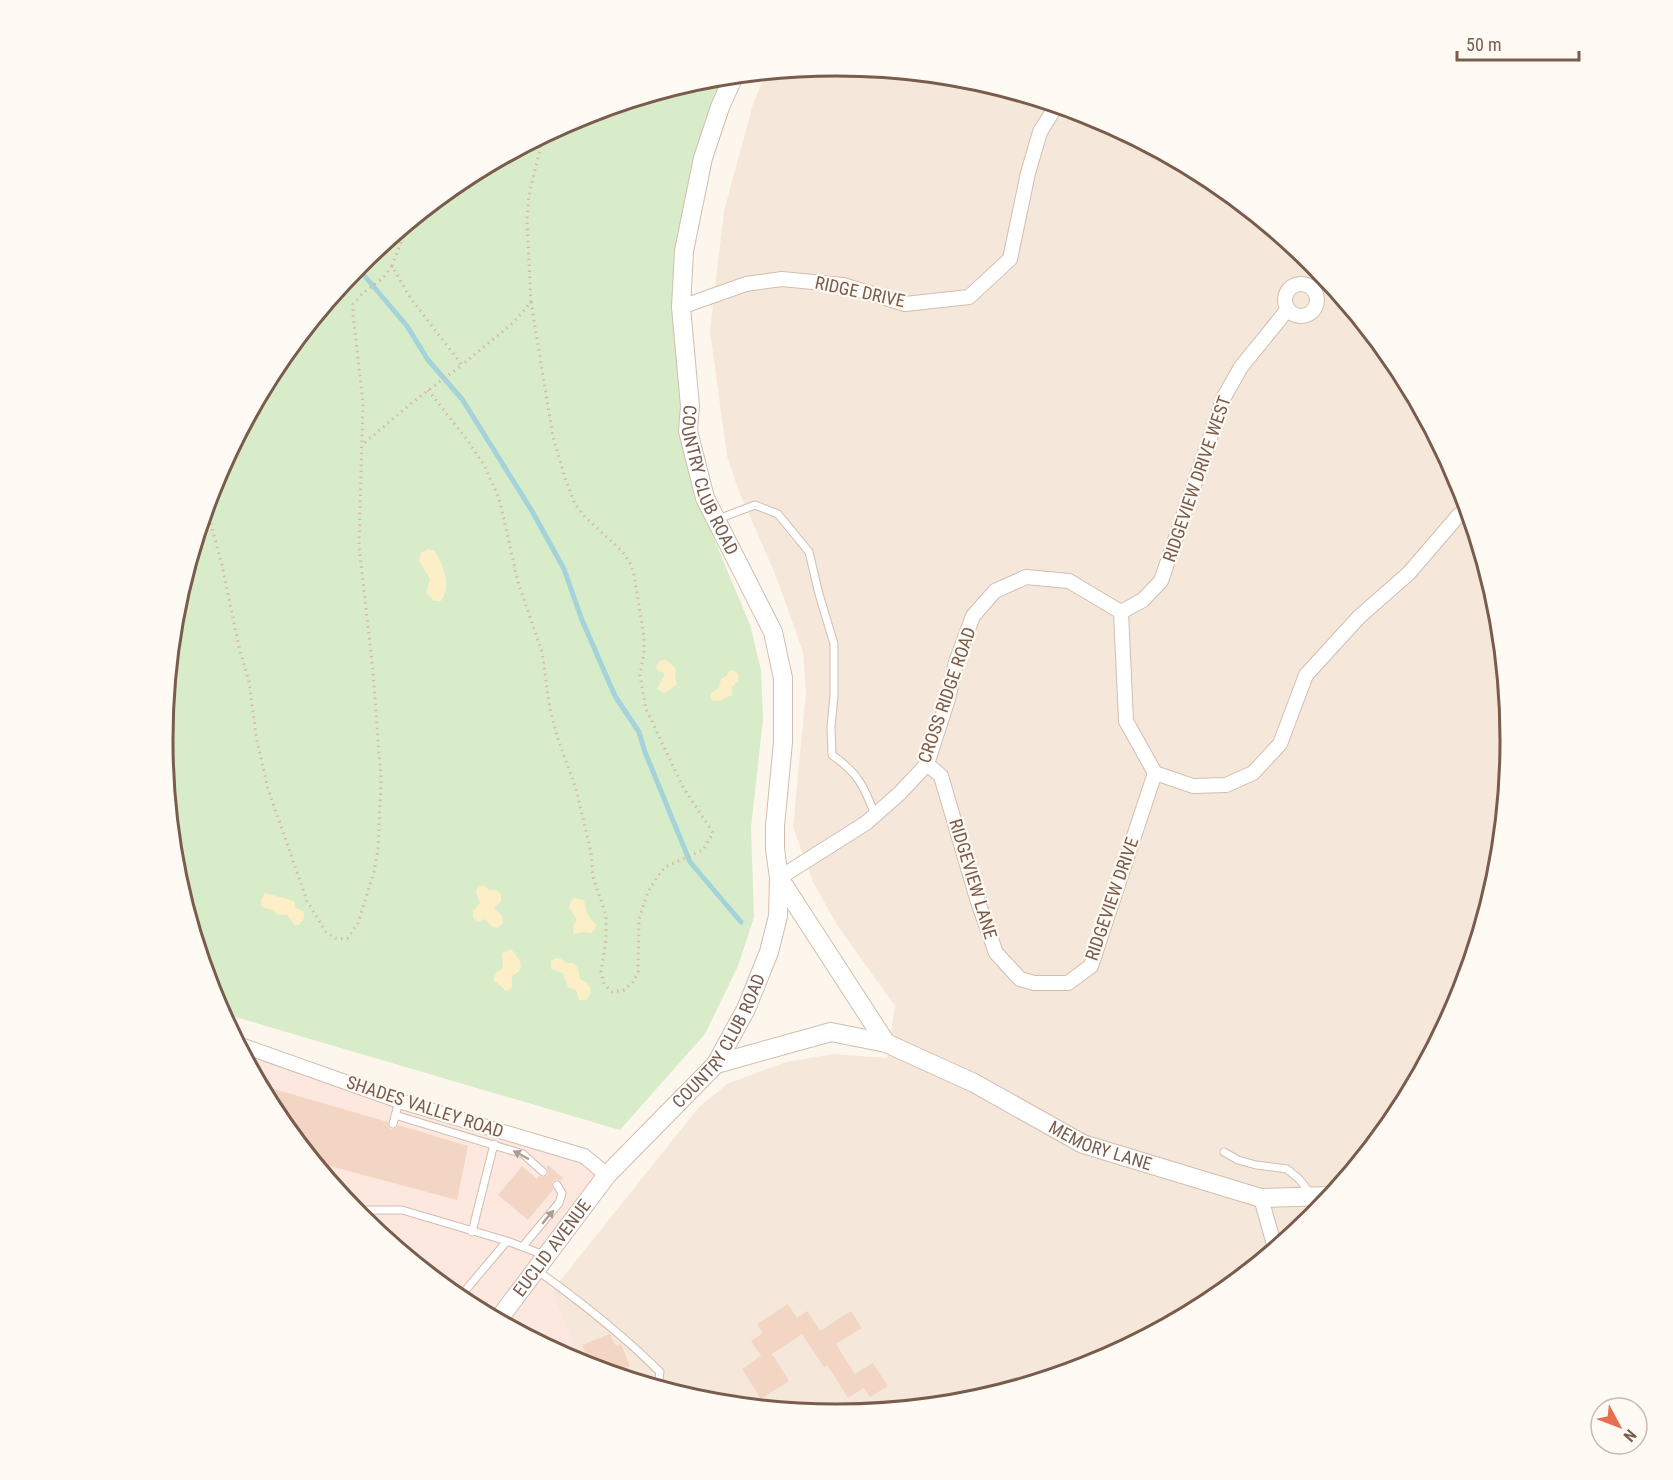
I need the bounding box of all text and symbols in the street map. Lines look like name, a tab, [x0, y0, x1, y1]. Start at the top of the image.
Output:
scale bar	[1457, 24, 1578, 62]
text: 50 m	[1466, 34, 1501, 55]
street label: RIDGE DRIVE	[813, 272, 907, 311]
street label: RIDGEVIEW DRIVE WEST	[1158, 393, 1235, 565]
street label: COUNTRY CLUB ROAD	[677, 404, 743, 558]
street label: CROSS RIDGE ROAD	[913, 624, 980, 766]
street label: RIDGEVIEW LANE	[945, 816, 1002, 942]
street label: RIDGEVIEW DRIVE	[1081, 835, 1142, 963]
street label: COUNTRY CLUB ROAD	[668, 970, 769, 1112]
street label: SHADES VALLEY ROAD	[344, 1071, 506, 1142]
street label: MEMORY LANE	[1045, 1116, 1155, 1174]
one-way arrow	[512, 1150, 529, 1159]
street label: EUCLID AVENUE	[509, 1195, 595, 1300]
one-way arrow	[541, 1209, 554, 1225]
north arrow	[1589, 1396, 1649, 1456]
text: N	[1620, 1426, 1640, 1445]

